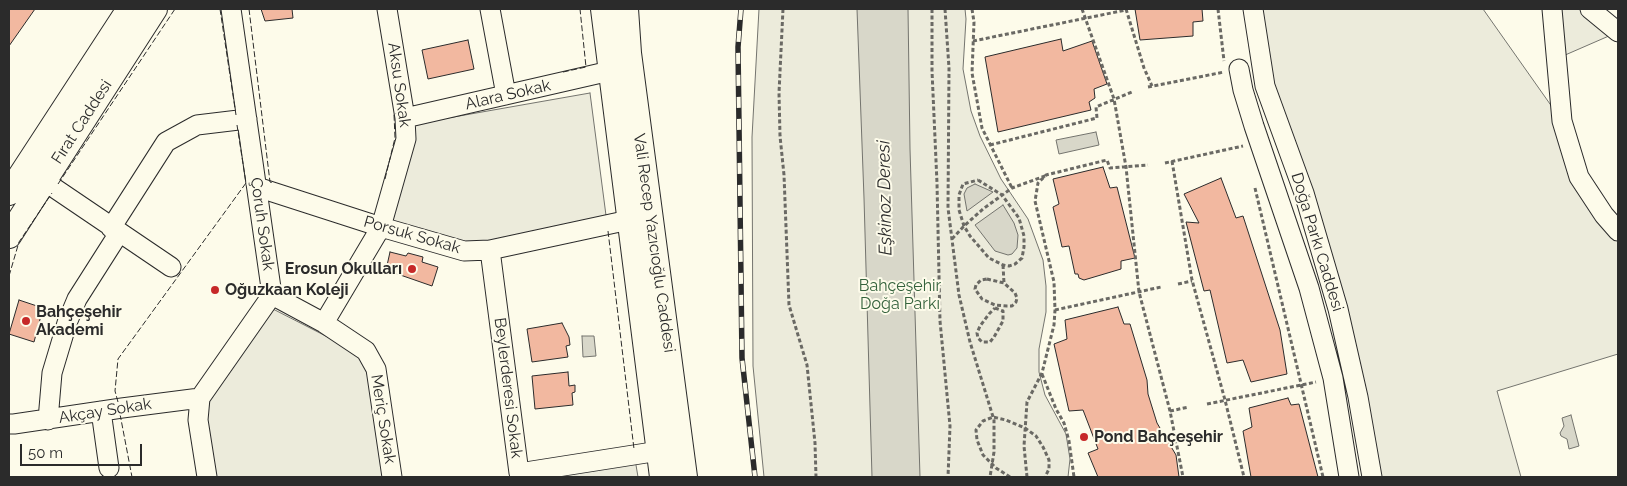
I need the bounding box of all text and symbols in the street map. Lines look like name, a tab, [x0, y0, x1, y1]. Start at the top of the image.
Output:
street label: Aksu Sokak	[384, 41, 414, 129]
street label: Fırat Caddesi	[48, 76, 116, 168]
street label: Alara Sokak	[463, 76, 553, 114]
street label: Vali Recep Yazıcıoğlu Caddesi	[629, 132, 679, 354]
water label: Eşkinoz Deresi	[873, 140, 897, 256]
street label: Doğa Parkı Caddesi	[1287, 170, 1347, 314]
street label: Çoruh Sokak	[246, 176, 278, 272]
street label: Porsuk Sokak	[361, 212, 463, 258]
place label: Erosun Okulları	[285, 259, 402, 279]
marker: Erosun Okulları	[406, 263, 418, 275]
park label: Bahçeşehir Doğa Parkı	[859, 276, 941, 314]
place label: Oğuzkaan Koleji	[225, 280, 348, 300]
marker: Oğuzkaan Koleji	[209, 284, 221, 296]
place label: Bahçeşehir Akademi	[36, 302, 122, 340]
marker: Bahçeşehir Akademi	[20, 315, 32, 327]
street label: Beylerderesi Sokak	[490, 316, 526, 460]
street label: Meriç Sokak	[366, 373, 400, 465]
street label: Akçay Sokak	[57, 394, 153, 428]
place label: Pond Bahçeşehir	[1094, 427, 1223, 447]
marker: Pond Bahçeşehir	[1078, 431, 1090, 443]
scale bar	[22, 434, 145, 466]
text: 50 m	[28, 444, 63, 462]

